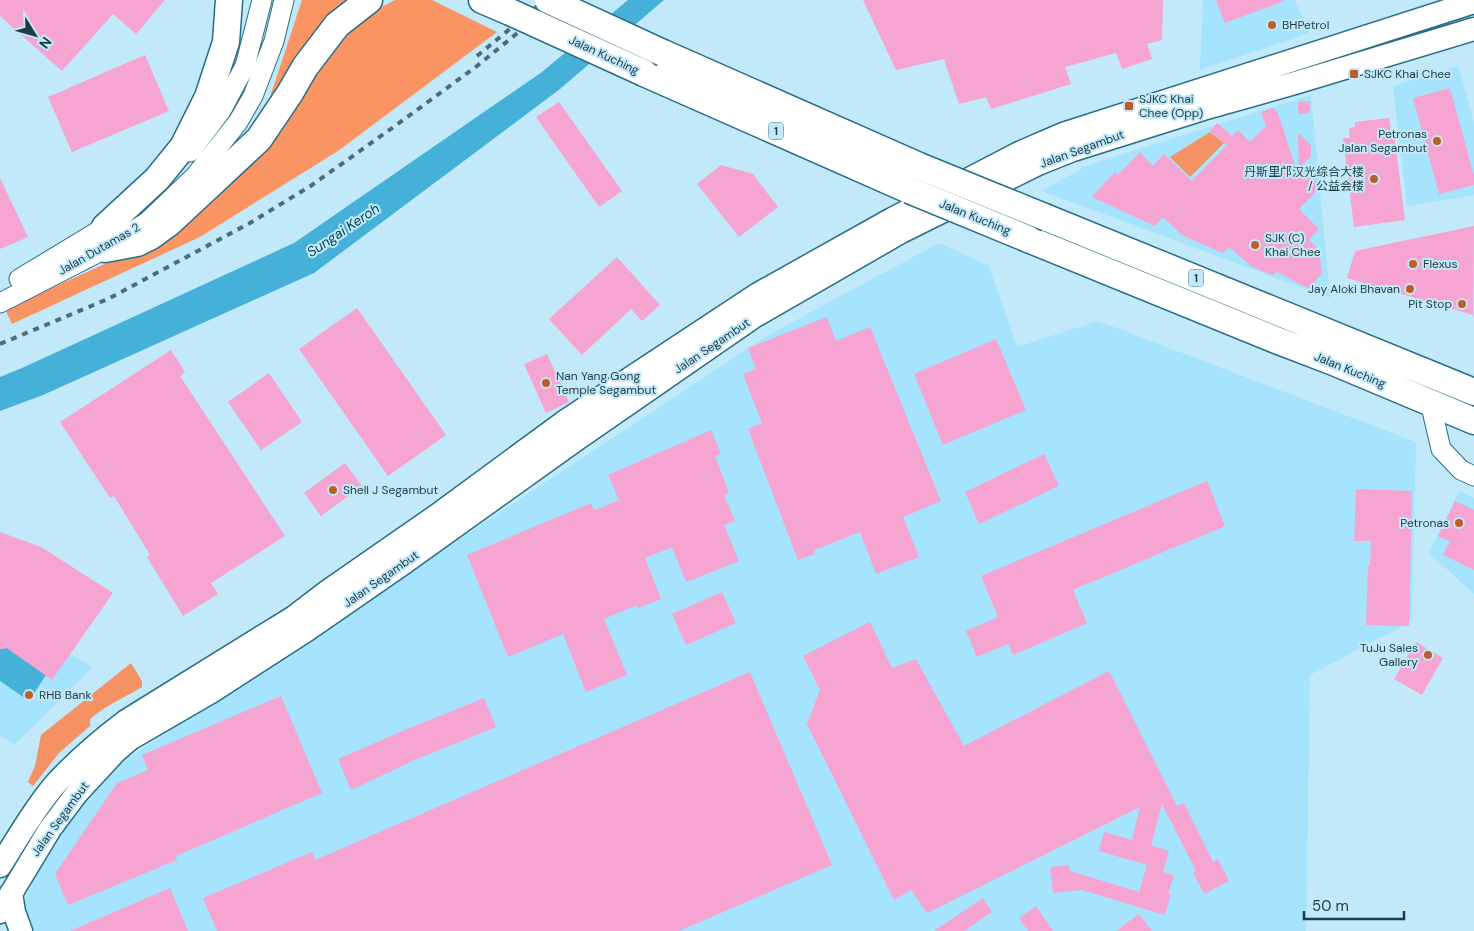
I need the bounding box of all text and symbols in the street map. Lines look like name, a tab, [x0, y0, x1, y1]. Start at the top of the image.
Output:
north arrow	[10, 10, 60, 60]
place label: BHPetrol	[1282, 17, 1329, 33]
marker: BHPetrol	[1266, 19, 1278, 31]
street label: Jalan Kuching	[566, 32, 642, 78]
text: N	[35, 33, 56, 52]
place label: SJKC Khai Chee	[1364, 66, 1451, 82]
marker: SJKC Khai Chee	[1348, 68, 1360, 80]
place label: SJKC Khai Chee (Opp)	[1139, 91, 1203, 121]
marker: SJKC Khai Chee (Opp)	[1123, 100, 1135, 112]
road number: 1	[768, 122, 784, 140]
street label: Jalan Segambut	[1038, 126, 1127, 172]
place label: Petronas Jalan Segambut	[1338, 126, 1427, 156]
marker: Petronas Jalan Segambut	[1431, 135, 1443, 147]
place label: 丹斯里邝汉光综合大楼 / 公益会楼	[1244, 164, 1364, 194]
marker: 丹斯里邝汉光综合大楼 / 公益会楼	[1368, 173, 1380, 185]
street label: Jalan Kuching	[937, 195, 1013, 239]
water label: Sungai Keroh	[303, 199, 383, 261]
street label: Jalan Dutamas 2	[55, 219, 143, 279]
place label: SJK (C) Khai Chee	[1265, 230, 1321, 260]
marker: SJK (C) Khai Chee	[1249, 239, 1261, 251]
place label: Flexus	[1423, 256, 1458, 272]
marker: Flexus	[1407, 258, 1419, 270]
road number: 1	[1188, 270, 1204, 286]
place label: Jay Aloki Bhavan	[1308, 281, 1400, 297]
marker: Jay Aloki Bhavan	[1404, 283, 1416, 295]
place label: Pit Stop	[1408, 296, 1452, 312]
marker: Pit Stop	[1456, 298, 1468, 310]
street label: Jalan Segambut	[671, 314, 753, 377]
street label: Jalan Kuching	[1312, 348, 1388, 392]
place label: Nan Yang Gong Temple Segambut	[556, 368, 656, 398]
marker: Nan Yang Gong Temple Segambut	[540, 377, 552, 389]
place label: Shell J Segambut	[343, 482, 438, 498]
marker: Shell J Segambut	[327, 484, 339, 496]
place label: Petronas	[1400, 515, 1449, 531]
marker: Petronas	[1453, 517, 1465, 529]
street label: Jalan Segambut	[340, 547, 422, 611]
place label: TuJu Sales Gallery	[1360, 640, 1418, 670]
marker: TuJu Sales Gallery	[1422, 649, 1434, 661]
place label: RHB Bank	[39, 687, 91, 703]
marker: RHB Bank	[23, 689, 35, 701]
street label: Jalan Segambut	[27, 778, 93, 860]
scale bar	[1304, 888, 1404, 920]
text: 50 m	[1312, 896, 1349, 916]

